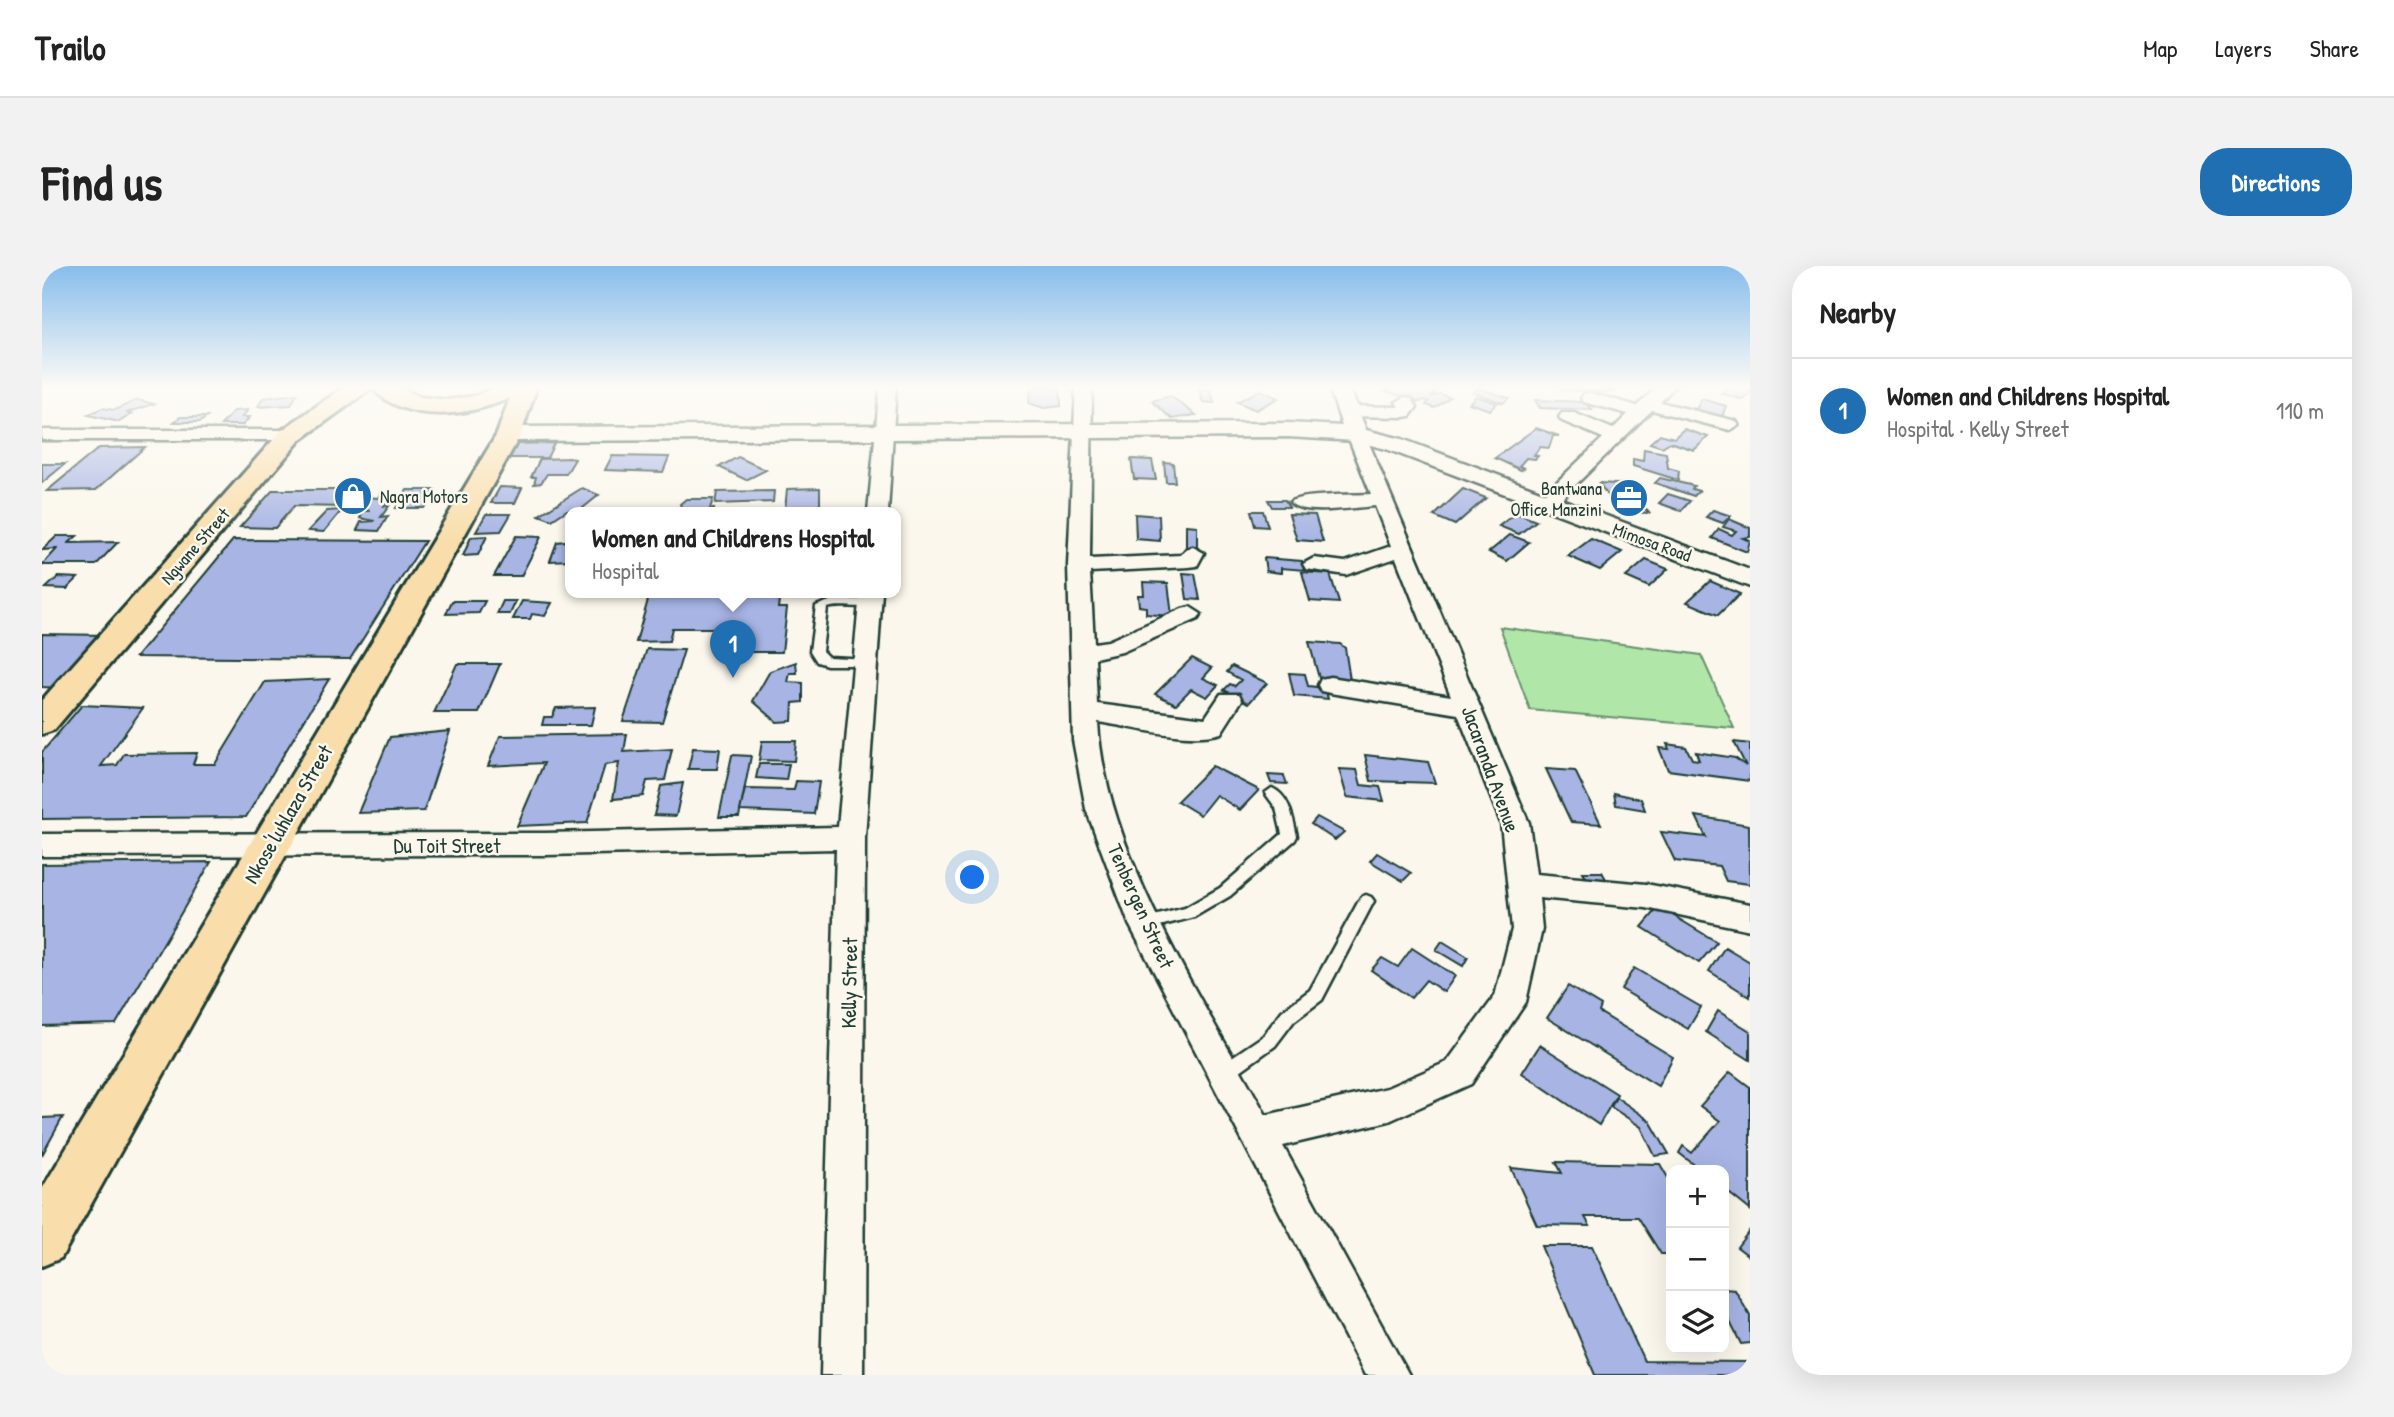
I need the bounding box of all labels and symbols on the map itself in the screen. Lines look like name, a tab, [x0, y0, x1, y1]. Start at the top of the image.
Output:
shop icon: Nagra Motors	[332, 475, 374, 517]
place label: Bantwana Office Manzini	[1510, 476, 1602, 522]
office icon: Bantwana Office Manzini	[1608, 477, 1650, 519]
place label: Nagra Motors	[380, 484, 468, 509]
street label: Ngwane Street	[155, 502, 236, 590]
street label: Mimosa Road	[1609, 516, 1695, 568]
pin: 1	[710, 620, 756, 678]
street label: Jacaranda Avenue	[1455, 702, 1527, 836]
street label: Nkose'luhlaza Street	[236, 739, 340, 889]
street label: Du Toit Street	[393, 831, 501, 860]
street label: Tenbergen Street	[1101, 839, 1182, 974]
your location	[955, 860, 989, 894]
street label: Kelly Street	[834, 936, 864, 1029]

